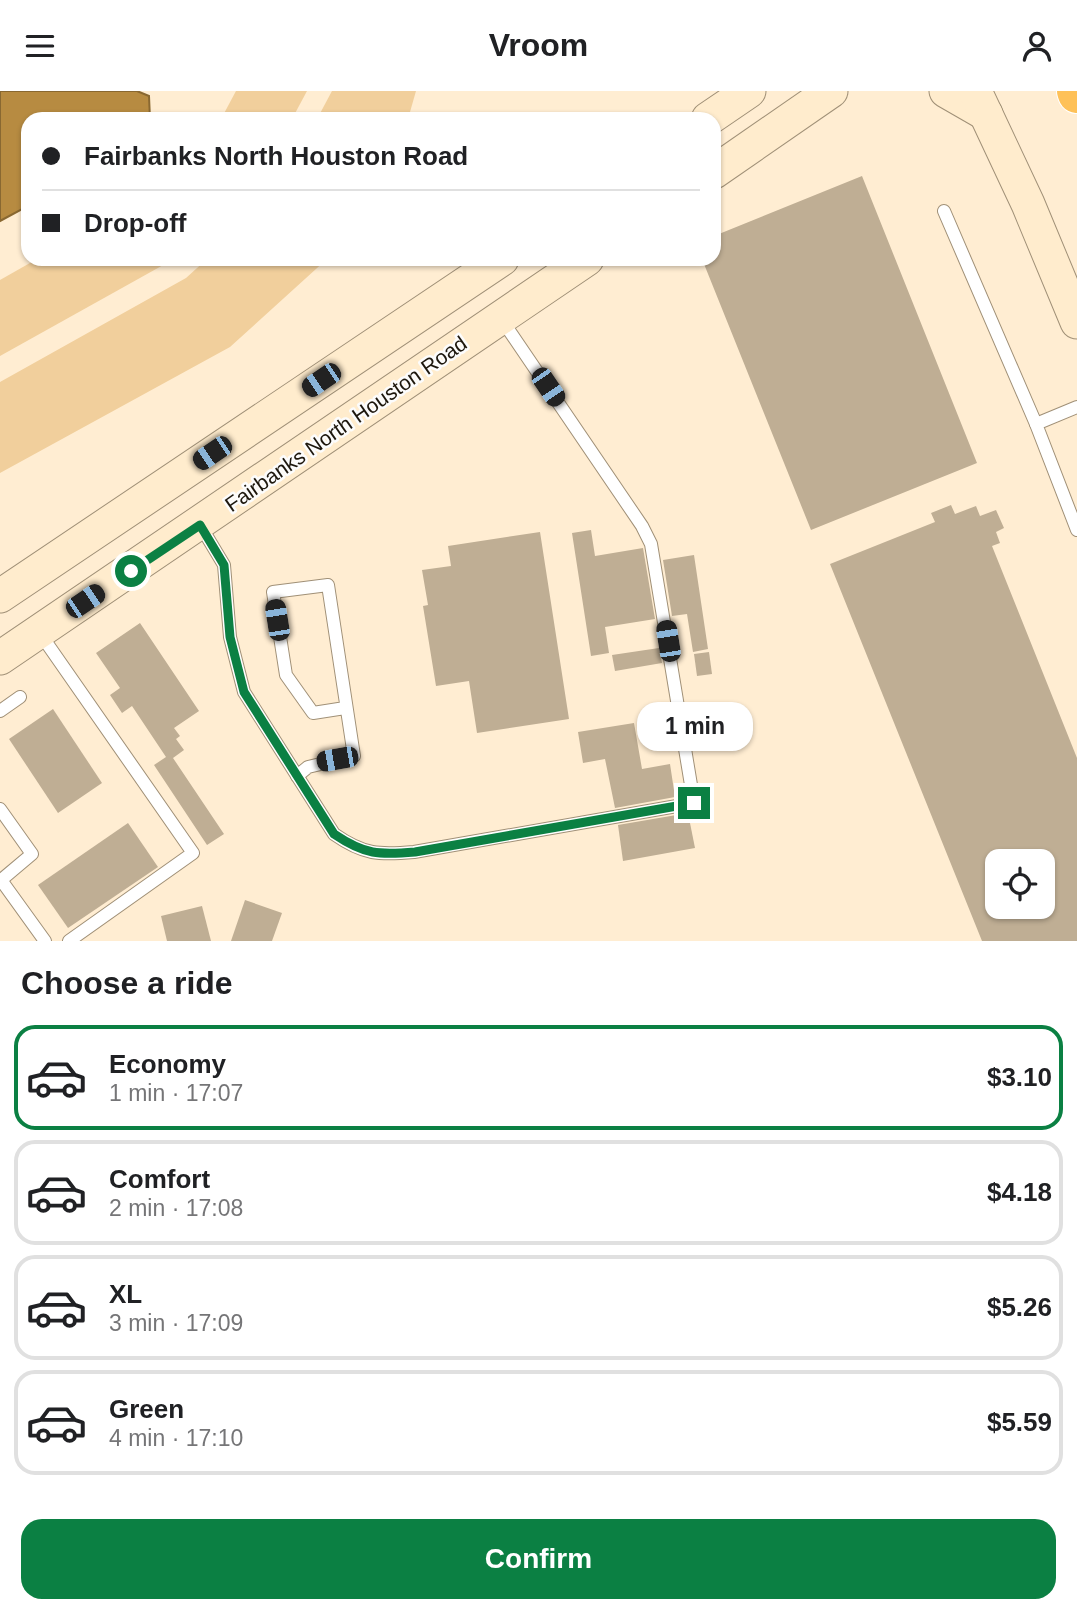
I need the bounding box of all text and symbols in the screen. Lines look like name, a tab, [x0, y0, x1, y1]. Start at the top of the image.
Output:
icon: menu	[21, 27, 59, 65]
text: Vroom	[489, 27, 588, 63]
icon: person	[1018, 27, 1056, 65]
text: Fairbanks North Houston Road	[84, 141, 468, 171]
text: Drop-off	[84, 208, 187, 238]
street label: Fairbanks North Houston Road	[221, 331, 471, 516]
car	[298, 360, 345, 400]
car	[528, 364, 569, 410]
car	[189, 433, 236, 473]
route start	[115, 555, 147, 587]
car	[62, 581, 109, 621]
car	[264, 598, 291, 642]
car	[655, 619, 682, 663]
callout: 1 min	[636, 701, 752, 751]
text: 1 min	[665, 713, 725, 739]
car	[315, 745, 360, 773]
route end	[678, 787, 710, 819]
map controls	[985, 849, 1055, 919]
button: locate	[985, 849, 1055, 919]
text: Choose a ride	[21, 965, 233, 1001]
icon: car	[25, 1046, 88, 1109]
text: Economy	[109, 1049, 226, 1079]
text: $3.10	[987, 1062, 1052, 1092]
text: 1 min · 17:07	[109, 1080, 243, 1106]
icon: car	[25, 1161, 88, 1224]
text: Comfort	[109, 1164, 210, 1194]
text: $4.18	[987, 1177, 1052, 1207]
text: 2 min · 17:08	[109, 1195, 243, 1221]
icon: car	[25, 1276, 88, 1339]
text: XL	[109, 1279, 142, 1309]
text: $5.26	[987, 1292, 1052, 1322]
text: 3 min · 17:09	[109, 1310, 243, 1336]
icon: car	[25, 1391, 88, 1454]
text: Green	[109, 1394, 184, 1424]
text: $5.59	[987, 1407, 1052, 1437]
text: 4 min · 17:10	[109, 1425, 243, 1451]
button: Confirm	[21, 1519, 1056, 1599]

